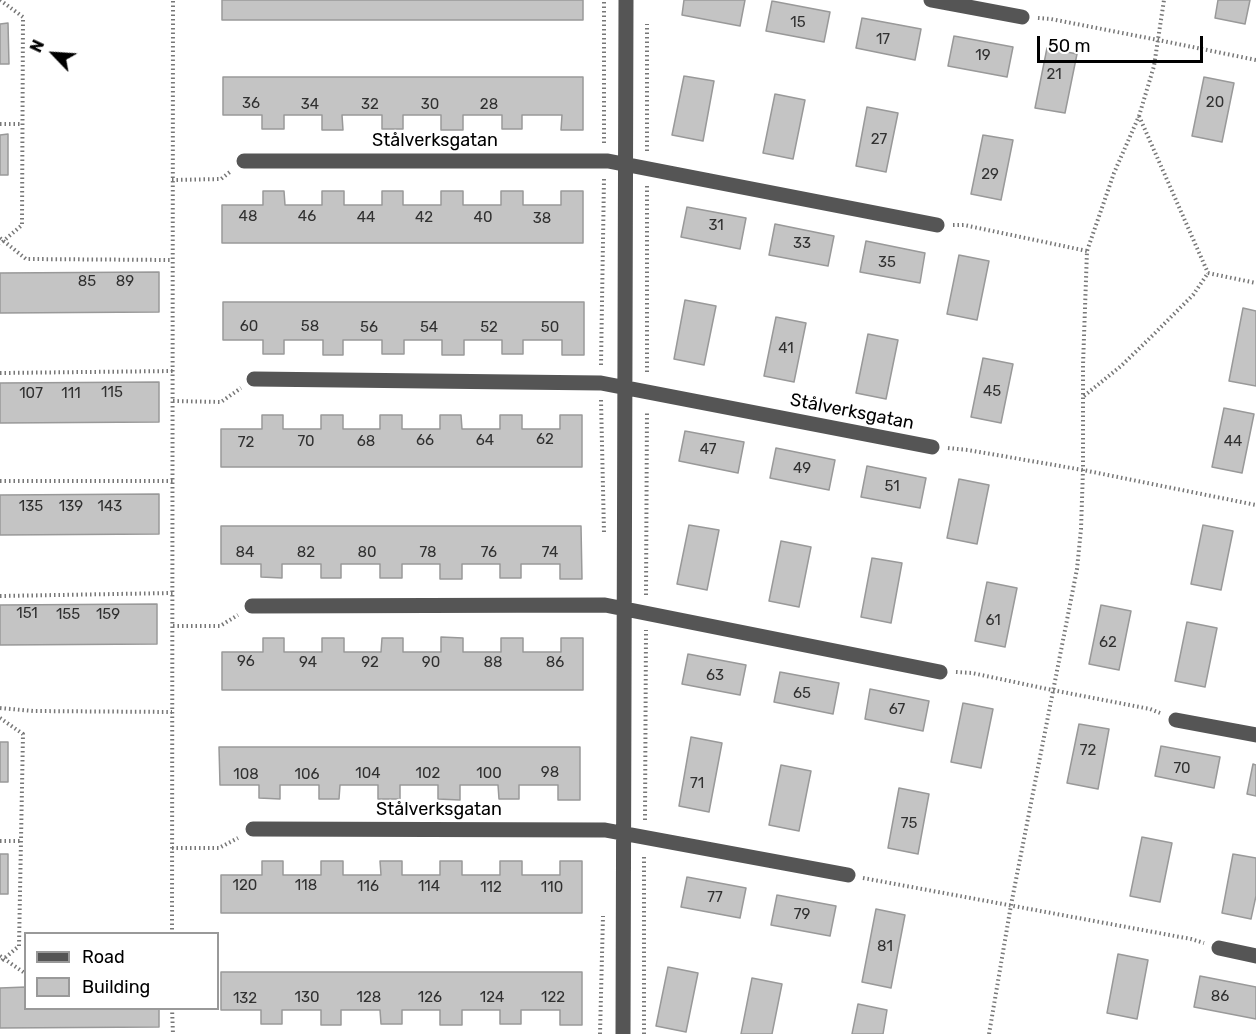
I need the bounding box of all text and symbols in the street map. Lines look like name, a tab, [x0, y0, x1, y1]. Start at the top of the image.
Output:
house number: 15	[790, 14, 806, 32]
north arrow	[24, 24, 84, 84]
scale bar	[1040, 24, 1206, 62]
house number: 17	[876, 31, 890, 49]
text: 50 m	[1048, 35, 1091, 57]
text: N	[26, 37, 48, 55]
house number: 19	[975, 47, 991, 65]
house number: 21	[1046, 66, 1062, 84]
house number: 20	[1206, 94, 1224, 112]
house number: 36	[242, 95, 260, 113]
house number: 34	[301, 96, 319, 114]
house number: 32	[361, 96, 379, 114]
house number: 30	[421, 96, 439, 114]
house number: 28	[480, 96, 498, 114]
street label: Stålverksgatan	[372, 130, 498, 152]
house number: 27	[871, 131, 887, 149]
house number: 29	[981, 166, 999, 184]
house number: 48	[239, 208, 257, 226]
house number: 46	[298, 208, 316, 226]
house number: 44	[357, 209, 375, 227]
house number: 42	[415, 209, 433, 227]
house number: 40	[474, 209, 492, 227]
house number: 38	[533, 210, 551, 228]
house number: 31	[708, 217, 724, 235]
house number: 33	[793, 235, 811, 253]
house number: 35	[878, 254, 896, 272]
house number: 85	[78, 273, 96, 291]
house number: 89	[116, 273, 134, 291]
house number: 60	[240, 318, 258, 336]
house number: 58	[301, 318, 319, 336]
house number: 56	[360, 319, 378, 337]
house number: 54	[420, 319, 438, 337]
house number: 52	[480, 319, 498, 337]
house number: 50	[541, 319, 559, 337]
house number: 41	[778, 340, 794, 358]
house number: 45	[983, 383, 1001, 401]
house number: 115	[101, 384, 123, 402]
house number: 107	[19, 385, 43, 403]
house number: 111	[61, 385, 81, 403]
street label: Stålverksgatan	[788, 389, 916, 435]
house number: 62	[536, 431, 554, 449]
house number: 66	[416, 432, 434, 450]
house number: 64	[476, 432, 494, 450]
house number: 70	[297, 433, 315, 451]
house number: 68	[357, 433, 375, 451]
house number: 44	[1224, 433, 1242, 451]
house number: 72	[238, 434, 254, 452]
house number: 47	[700, 441, 716, 459]
house number: 49	[793, 460, 811, 478]
house number: 51	[884, 478, 900, 496]
house number: 135	[19, 498, 43, 516]
house number: 139	[59, 498, 83, 516]
house number: 143	[98, 498, 122, 516]
house number: 84	[236, 544, 254, 562]
house number: 82	[297, 544, 315, 562]
house number: 80	[357, 544, 377, 562]
house number: 78	[419, 544, 437, 562]
house number: 76	[481, 544, 497, 562]
house number: 74	[542, 544, 558, 562]
house number: 151	[16, 605, 38, 623]
house number: 155	[56, 606, 80, 624]
house number: 159	[96, 606, 120, 624]
house number: 61	[985, 612, 1001, 630]
house number: 62	[1099, 634, 1117, 652]
house number: 96	[237, 653, 255, 671]
house number: 94	[299, 654, 317, 672]
house number: 92	[361, 654, 379, 672]
house number: 90	[422, 654, 440, 672]
house number: 88	[483, 654, 503, 672]
house number: 86	[546, 654, 564, 672]
house number: 63	[706, 667, 724, 685]
house number: 65	[793, 685, 811, 703]
house number: 67	[889, 701, 905, 719]
house number: 72	[1080, 742, 1096, 760]
house number: 70	[1173, 760, 1191, 778]
house number: 98	[541, 764, 559, 782]
house number: 104	[355, 765, 381, 783]
house number: 102	[416, 765, 440, 783]
house number: 100	[476, 765, 502, 783]
house number: 108	[233, 766, 259, 784]
house number: 106	[295, 766, 319, 784]
house number: 71	[690, 775, 704, 793]
street label: Stålverksgatan	[376, 799, 502, 821]
house number: 75	[901, 815, 917, 833]
house number: 120	[233, 877, 257, 895]
house number: 118	[295, 877, 317, 895]
house number: 116	[357, 878, 379, 896]
house number: 114	[418, 878, 440, 896]
house number: 112	[480, 879, 502, 897]
house number: 110	[541, 879, 563, 897]
house number: 77	[707, 889, 723, 907]
house number: 79	[794, 906, 810, 924]
legend	[24, 932, 219, 1010]
house number: 81	[877, 938, 893, 956]
text: Road	[82, 946, 125, 968]
text: Building	[82, 976, 150, 998]
house number: 86	[1211, 988, 1229, 1006]
house number: 130	[295, 989, 319, 1007]
house number: 128	[357, 989, 381, 1007]
house number: 126	[418, 989, 442, 1007]
house number: 124	[480, 989, 504, 1007]
house number: 122	[541, 989, 565, 1007]
house number: 132	[233, 990, 257, 1008]

